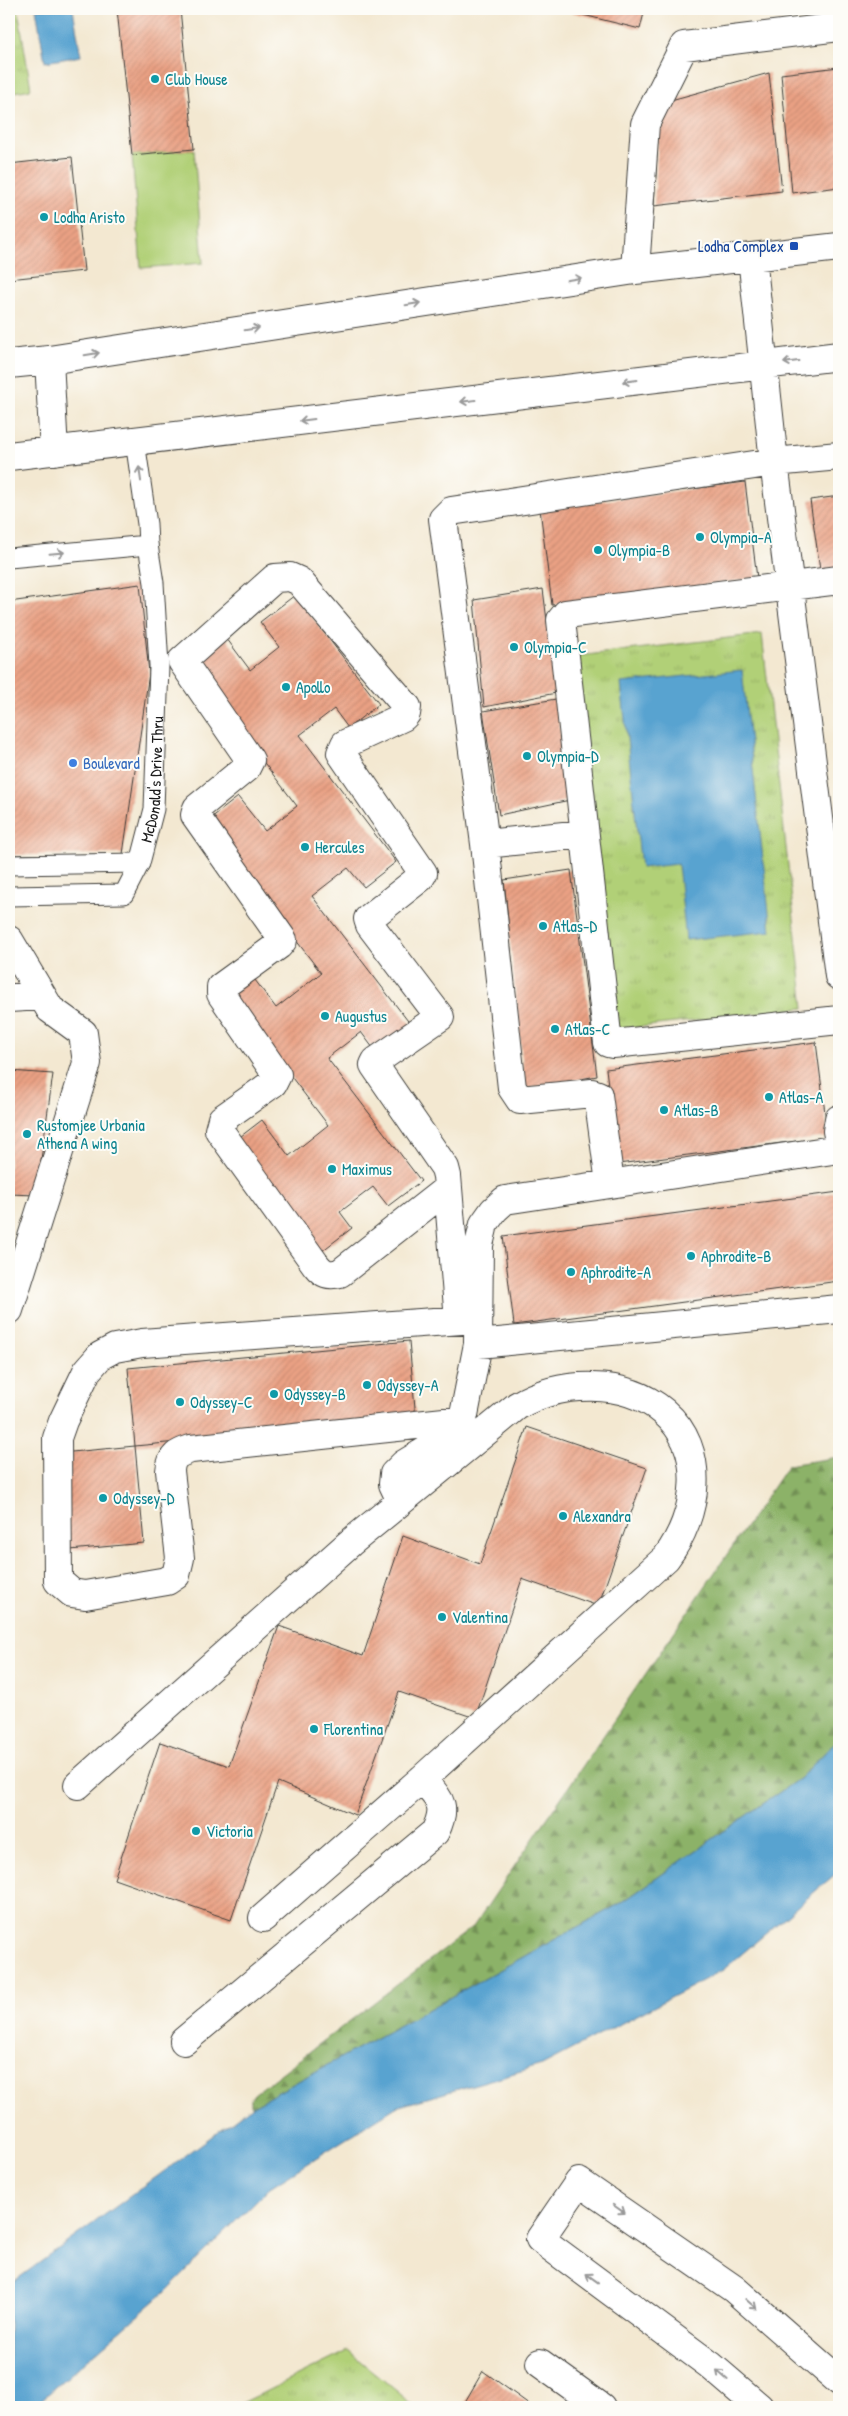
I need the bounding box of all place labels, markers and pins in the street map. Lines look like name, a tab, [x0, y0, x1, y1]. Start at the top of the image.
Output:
place label: Club House	[165, 68, 228, 90]
marker: Club House	[149, 73, 161, 85]
place label: Lodha Aristo	[54, 206, 126, 228]
marker: Lodha Aristo	[38, 211, 50, 223]
place label: Lodha Complex	[698, 235, 784, 257]
marker: Lodha Complex	[788, 240, 800, 252]
place label: Olympia-A	[710, 526, 772, 548]
marker: Olympia-A	[694, 531, 706, 543]
place label: Olympia-B	[608, 539, 670, 561]
marker: Olympia-B	[592, 544, 604, 556]
place label: Olympia-C	[524, 636, 587, 658]
marker: Olympia-C	[508, 641, 520, 653]
place label: Apollo	[296, 676, 331, 698]
marker: Apollo	[280, 681, 292, 693]
place label: Olympia-D	[537, 745, 599, 767]
marker: Olympia-D	[521, 750, 533, 762]
place label: Boulevard	[83, 752, 140, 774]
marker: Boulevard	[67, 757, 79, 769]
place label: Hercules	[315, 836, 364, 858]
marker: Hercules	[299, 841, 311, 853]
place label: Atlas-D	[553, 915, 597, 937]
marker: Atlas-D	[537, 920, 549, 932]
place label: Augustus	[335, 1005, 387, 1027]
marker: Augustus	[319, 1010, 331, 1022]
place label: Atlas-C	[565, 1018, 610, 1040]
marker: Atlas-C	[549, 1023, 561, 1035]
place label: Atlas-A	[779, 1086, 823, 1108]
marker: Atlas-A	[763, 1091, 775, 1103]
place label: Atlas-B	[674, 1099, 719, 1121]
marker: Atlas-B	[658, 1104, 670, 1116]
place label: Rustomjee Urbania Athena A wing	[37, 1114, 145, 1154]
marker: Rustomjee Urbania Athena A wing	[21, 1128, 33, 1140]
place label: Maximus	[342, 1158, 392, 1180]
marker: Maximus	[326, 1163, 338, 1175]
place label: Aphrodite-B	[701, 1245, 771, 1267]
marker: Aphrodite-B	[685, 1250, 697, 1262]
place label: Aphrodite-A	[581, 1261, 651, 1283]
marker: Aphrodite-A	[565, 1266, 577, 1278]
place label: Odyssey-A	[377, 1374, 439, 1396]
marker: Odyssey-A	[361, 1379, 373, 1391]
place label: Odyssey-B	[284, 1383, 346, 1405]
marker: Odyssey-B	[268, 1388, 280, 1400]
place label: Odyssey-C	[190, 1391, 253, 1413]
marker: Odyssey-C	[174, 1396, 186, 1408]
place label: Odyssey-D	[113, 1487, 175, 1509]
marker: Odyssey-D	[97, 1492, 109, 1504]
place label: Alexandra	[573, 1505, 631, 1527]
marker: Alexandra	[557, 1510, 569, 1522]
place label: Valentina	[452, 1606, 508, 1628]
marker: Valentina	[436, 1611, 448, 1623]
place label: Florentina	[323, 1718, 383, 1740]
marker: Florentina	[308, 1723, 320, 1735]
place label: Victoria	[206, 1820, 253, 1842]
marker: Victoria	[190, 1825, 202, 1837]

